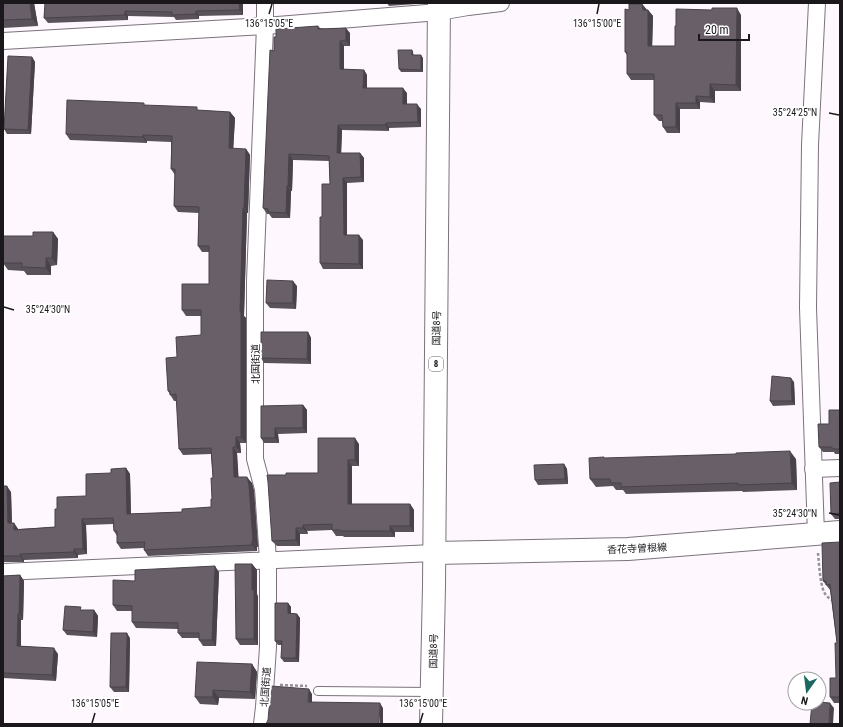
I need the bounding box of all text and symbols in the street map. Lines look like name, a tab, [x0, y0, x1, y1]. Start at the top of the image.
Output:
scale bar	[699, 16, 749, 42]
text: 136°15'05"E	[245, 18, 293, 29]
text: 136°15'00"E	[573, 18, 621, 29]
text: 20 m	[705, 23, 729, 37]
text: 35°24'25"N	[773, 107, 817, 118]
text: 35°24'30"N	[26, 304, 70, 315]
street label: 国道8号	[431, 310, 442, 346]
street label: 北国街道	[250, 344, 261, 384]
road number: 8	[429, 357, 443, 371]
text: 35°24'30"N	[773, 508, 817, 519]
street label: 香花寺曽根線	[607, 541, 667, 556]
street label: 国道8号	[428, 633, 439, 669]
street label: 北国街道	[259, 667, 272, 707]
north arrow	[787, 671, 827, 711]
text: N	[800, 693, 810, 707]
text: 136°15'05"E	[71, 698, 119, 709]
text: 136°15'00"E	[399, 698, 447, 709]

